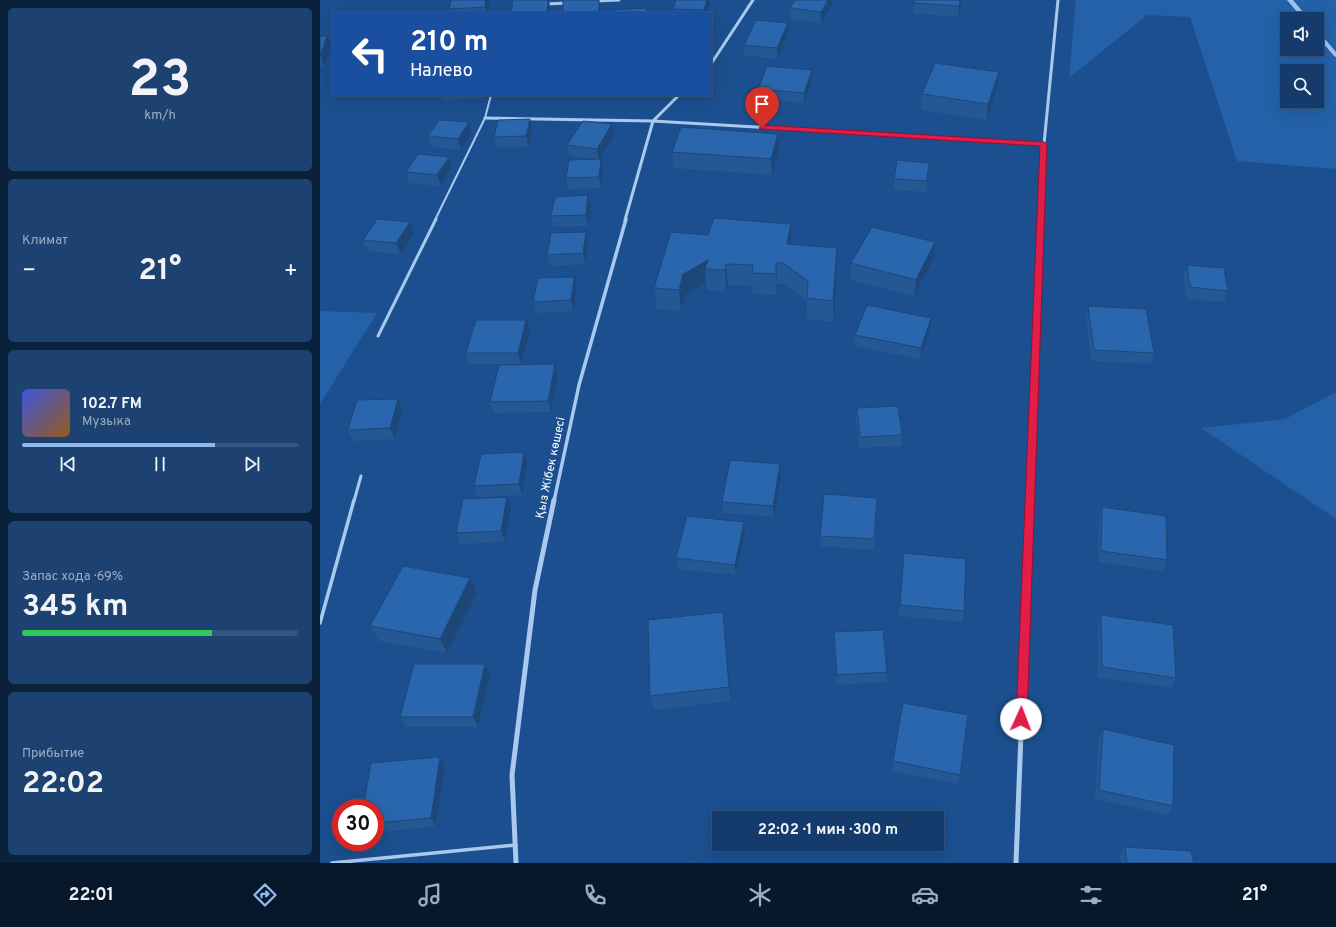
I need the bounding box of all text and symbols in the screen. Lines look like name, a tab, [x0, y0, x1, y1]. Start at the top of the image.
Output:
map controls	[1280, 12, 1324, 108]
button: sound	[1280, 12, 1324, 56]
text: 210 m	[410, 25, 488, 61]
icon: left	[344, 28, 396, 80]
text: 23	[129, 49, 191, 115]
text: Налево	[410, 60, 473, 83]
button: search	[1280, 64, 1324, 108]
pin	[745, 87, 779, 128]
icon: arrive	[751, 93, 773, 115]
text: km/h	[144, 108, 176, 124]
text: Климат	[22, 233, 68, 249]
text: 21°	[139, 253, 181, 290]
text: −	[22, 258, 36, 285]
text: +	[284, 258, 298, 285]
text: 102.7 FM	[82, 395, 142, 414]
text: Музыка	[82, 414, 131, 430]
street label: Қыз Жібек көшесі	[532, 416, 570, 520]
icon: previous	[57, 453, 79, 475]
icon: pause	[149, 453, 171, 475]
icon: next	[241, 453, 263, 475]
text: Запас хода · 69%	[22, 569, 123, 585]
text: 345 km	[22, 589, 128, 626]
position arrow	[1000, 698, 1042, 740]
text: Прибытие	[22, 746, 84, 762]
text: 22:02	[22, 766, 104, 803]
speed limit sign: 30	[332, 799, 384, 851]
text: 22:02 · 1 мин · 300 m	[758, 821, 898, 840]
icon: directions	[251, 881, 279, 909]
icon: music	[416, 881, 444, 909]
icon: phone	[581, 881, 609, 909]
icon: climate	[746, 881, 774, 909]
icon: car	[911, 881, 939, 909]
icon: filters	[1077, 881, 1105, 909]
text: 22:01	[69, 884, 114, 907]
text: 21°	[1242, 884, 1267, 907]

